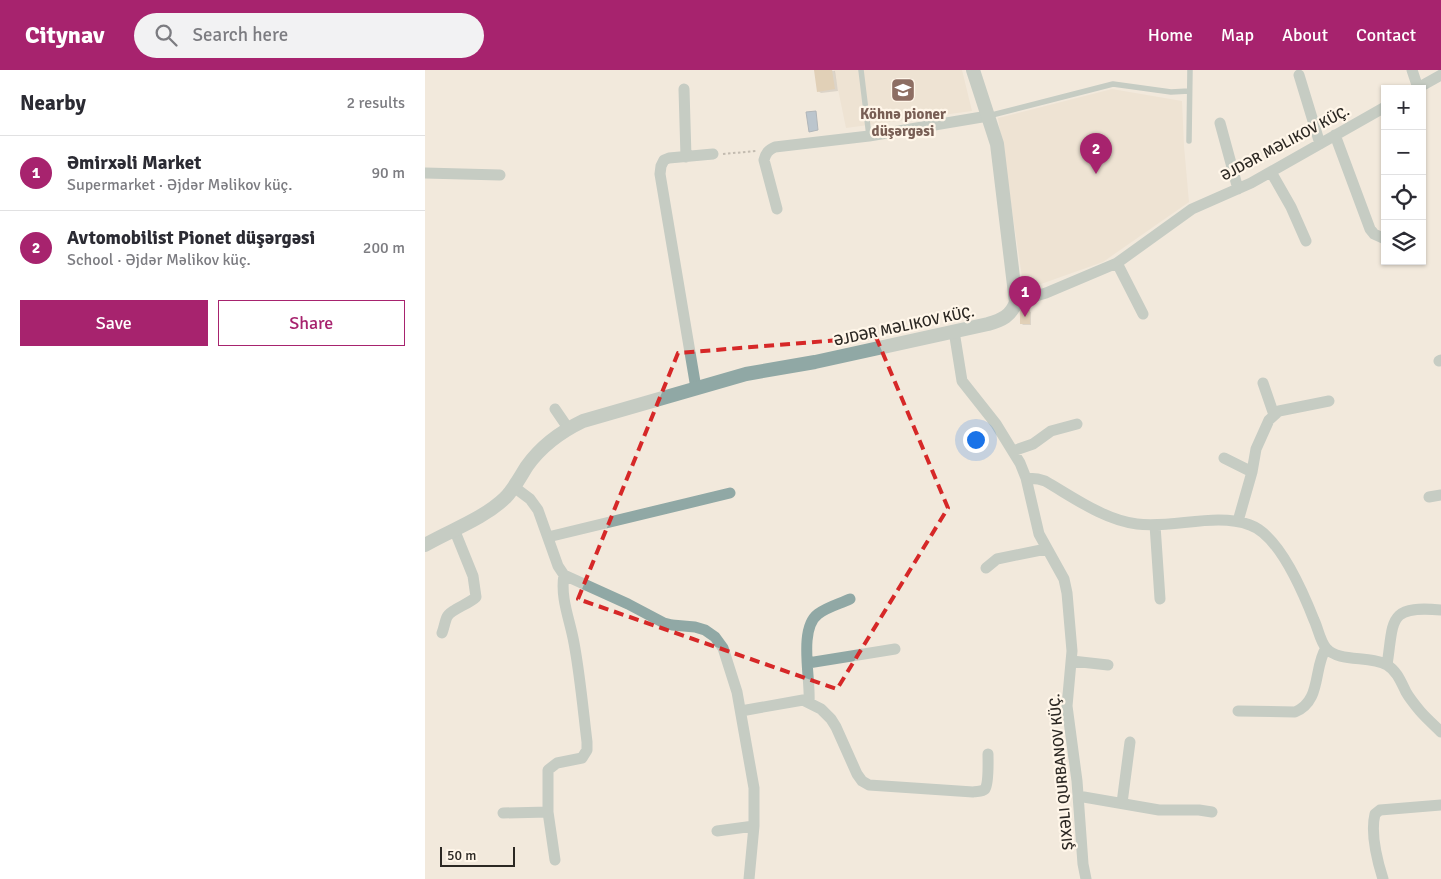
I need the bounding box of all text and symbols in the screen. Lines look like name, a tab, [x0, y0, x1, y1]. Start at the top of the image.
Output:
search box	[134, 13, 484, 58]
text: Citynav	[25, 20, 104, 50]
icon: search	[152, 21, 180, 49]
text: Search here	[192, 23, 288, 47]
text: Home	[1148, 24, 1193, 46]
text: Map	[1221, 24, 1254, 46]
text: About	[1282, 24, 1328, 46]
text: Contact	[1356, 24, 1416, 46]
school or university icon: Köhnə pioner düşərgəsi	[890, 77, 916, 103]
map controls	[1381, 85, 1426, 265]
button: +	[1381, 85, 1426, 130]
text: Nearby	[20, 90, 86, 116]
text: 2 results	[346, 93, 405, 113]
street label: ƏJDƏR MƏLIKOV KÜÇ.	[1218, 101, 1353, 185]
place label: Köhnə pioner düşərgəsi	[860, 105, 946, 140]
button: −	[1381, 130, 1426, 175]
pin: 2	[1080, 133, 1112, 174]
text: Əmirxəli Market	[67, 151, 201, 175]
text: 1	[32, 163, 40, 183]
text: 90 m	[371, 163, 405, 183]
text: Supermarket · Əjdər Məlikov küç.	[67, 175, 292, 195]
button: locate	[1381, 175, 1426, 220]
button: layers	[1381, 220, 1426, 265]
text: Avtomobilist Pionet düşərgəsi	[67, 226, 315, 250]
text: 2	[32, 238, 40, 258]
text: 200 m	[363, 238, 405, 258]
text: School · Əjdər Məlikov küç.	[67, 250, 251, 270]
pin: 1	[1009, 276, 1041, 317]
button: Save	[20, 300, 208, 346]
button: Share	[218, 300, 405, 346]
street label: ƏJDƏR MƏLIKOV KÜÇ.	[832, 302, 976, 350]
your location	[963, 427, 989, 453]
street label: ŞIXƏLI QURBANOV KÜÇ.	[1045, 693, 1077, 851]
scale bar	[440, 844, 515, 867]
text: 50 m	[447, 847, 476, 864]

